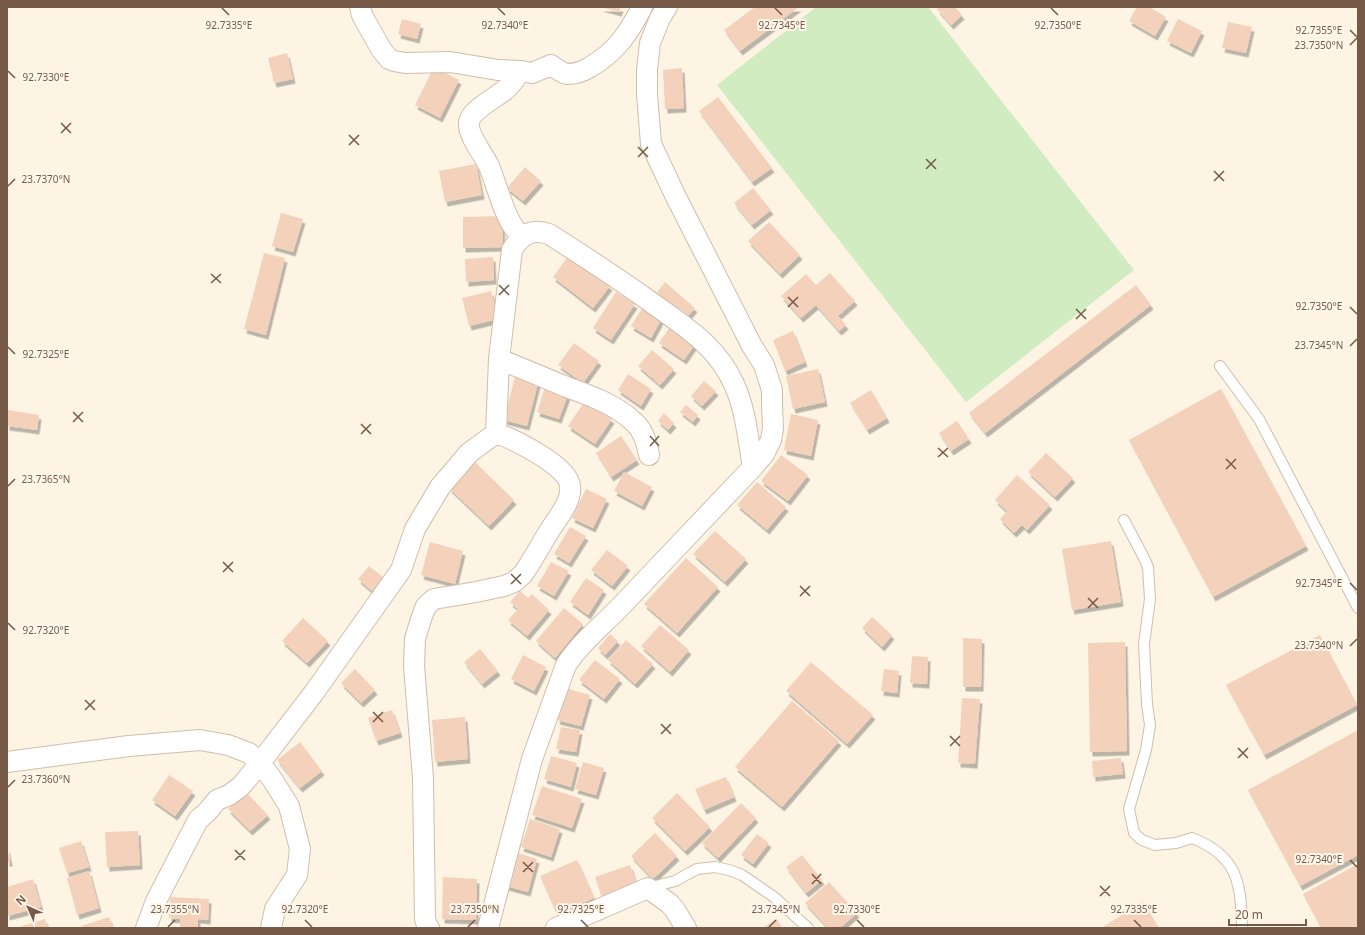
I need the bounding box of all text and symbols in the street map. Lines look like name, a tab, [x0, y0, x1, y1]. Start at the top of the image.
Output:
text: 92.7335°E	[206, 18, 252, 32]
text: 92.7340°E	[482, 18, 528, 32]
text: 92.7345°E	[759, 18, 805, 32]
text: 92.7350°E	[1035, 18, 1081, 32]
text: 92.7355°E	[1296, 23, 1342, 37]
text: 23.7350°N	[1295, 38, 1343, 52]
text: 92.7330°E	[23, 70, 69, 84]
text: 23.7370°N	[22, 172, 70, 186]
text: 92.7350°E	[1296, 299, 1342, 313]
text: 23.7345°N	[1295, 338, 1343, 352]
text: 92.7325°E	[23, 347, 69, 361]
text: 23.7365°N	[22, 472, 70, 486]
text: 92.7345°E	[1296, 576, 1342, 590]
text: 92.7320°E	[23, 623, 69, 637]
text: 23.7340°N	[1295, 638, 1343, 652]
text: 23.7360°N	[22, 772, 70, 786]
text: 92.7340°E	[1296, 852, 1342, 866]
north arrow	[8, 887, 48, 927]
text: N	[12, 891, 29, 908]
scale bar	[1229, 901, 1306, 927]
text: 23.7355°N	[151, 902, 199, 916]
text: 92.7320°E	[282, 902, 328, 916]
text: 23.7350°N	[451, 902, 499, 916]
text: 92.7325°E	[558, 902, 604, 916]
text: 23.7345°N	[752, 902, 800, 916]
text: 92.7330°E	[834, 902, 880, 916]
text: 92.7335°E	[1111, 902, 1157, 916]
text: 20 m	[1235, 906, 1263, 923]

